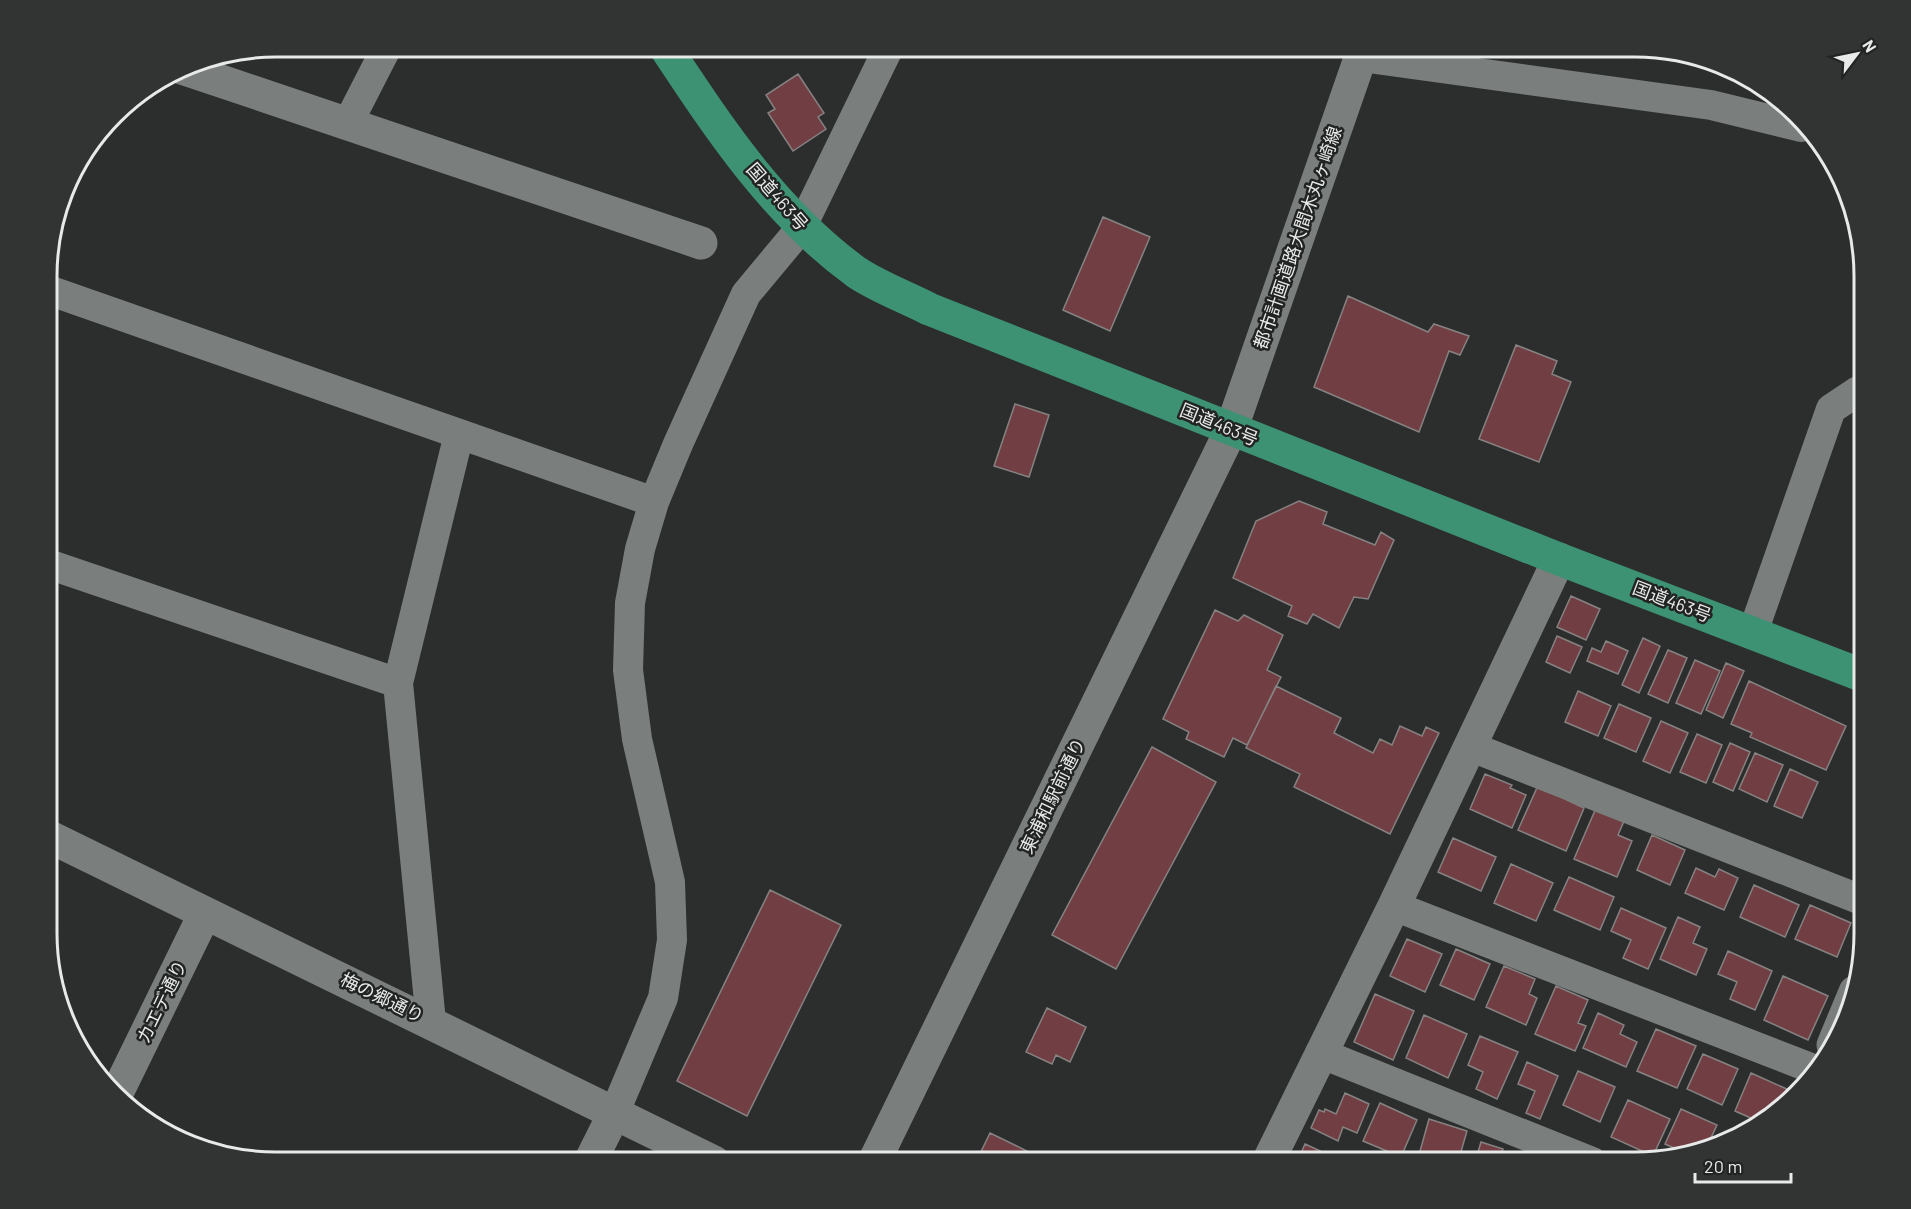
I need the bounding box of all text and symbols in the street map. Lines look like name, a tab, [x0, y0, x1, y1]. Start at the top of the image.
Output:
north arrow	[1827, 24, 1887, 84]
text: N	[1859, 36, 1881, 55]
street label: 都市計画道路大間木丸ヶ崎線	[1249, 123, 1346, 352]
street label: 国道463号	[742, 158, 813, 235]
street label: 国道463号	[1177, 398, 1262, 450]
street label: 国道463号	[1630, 576, 1715, 626]
street label: 東浦和駅前通り	[1015, 734, 1090, 857]
street label: カエデ通り	[131, 956, 191, 1047]
street label: 梅の郷通り	[337, 967, 428, 1027]
scale bar	[1695, 1146, 1791, 1184]
text: 20 m	[1704, 1155, 1742, 1177]

